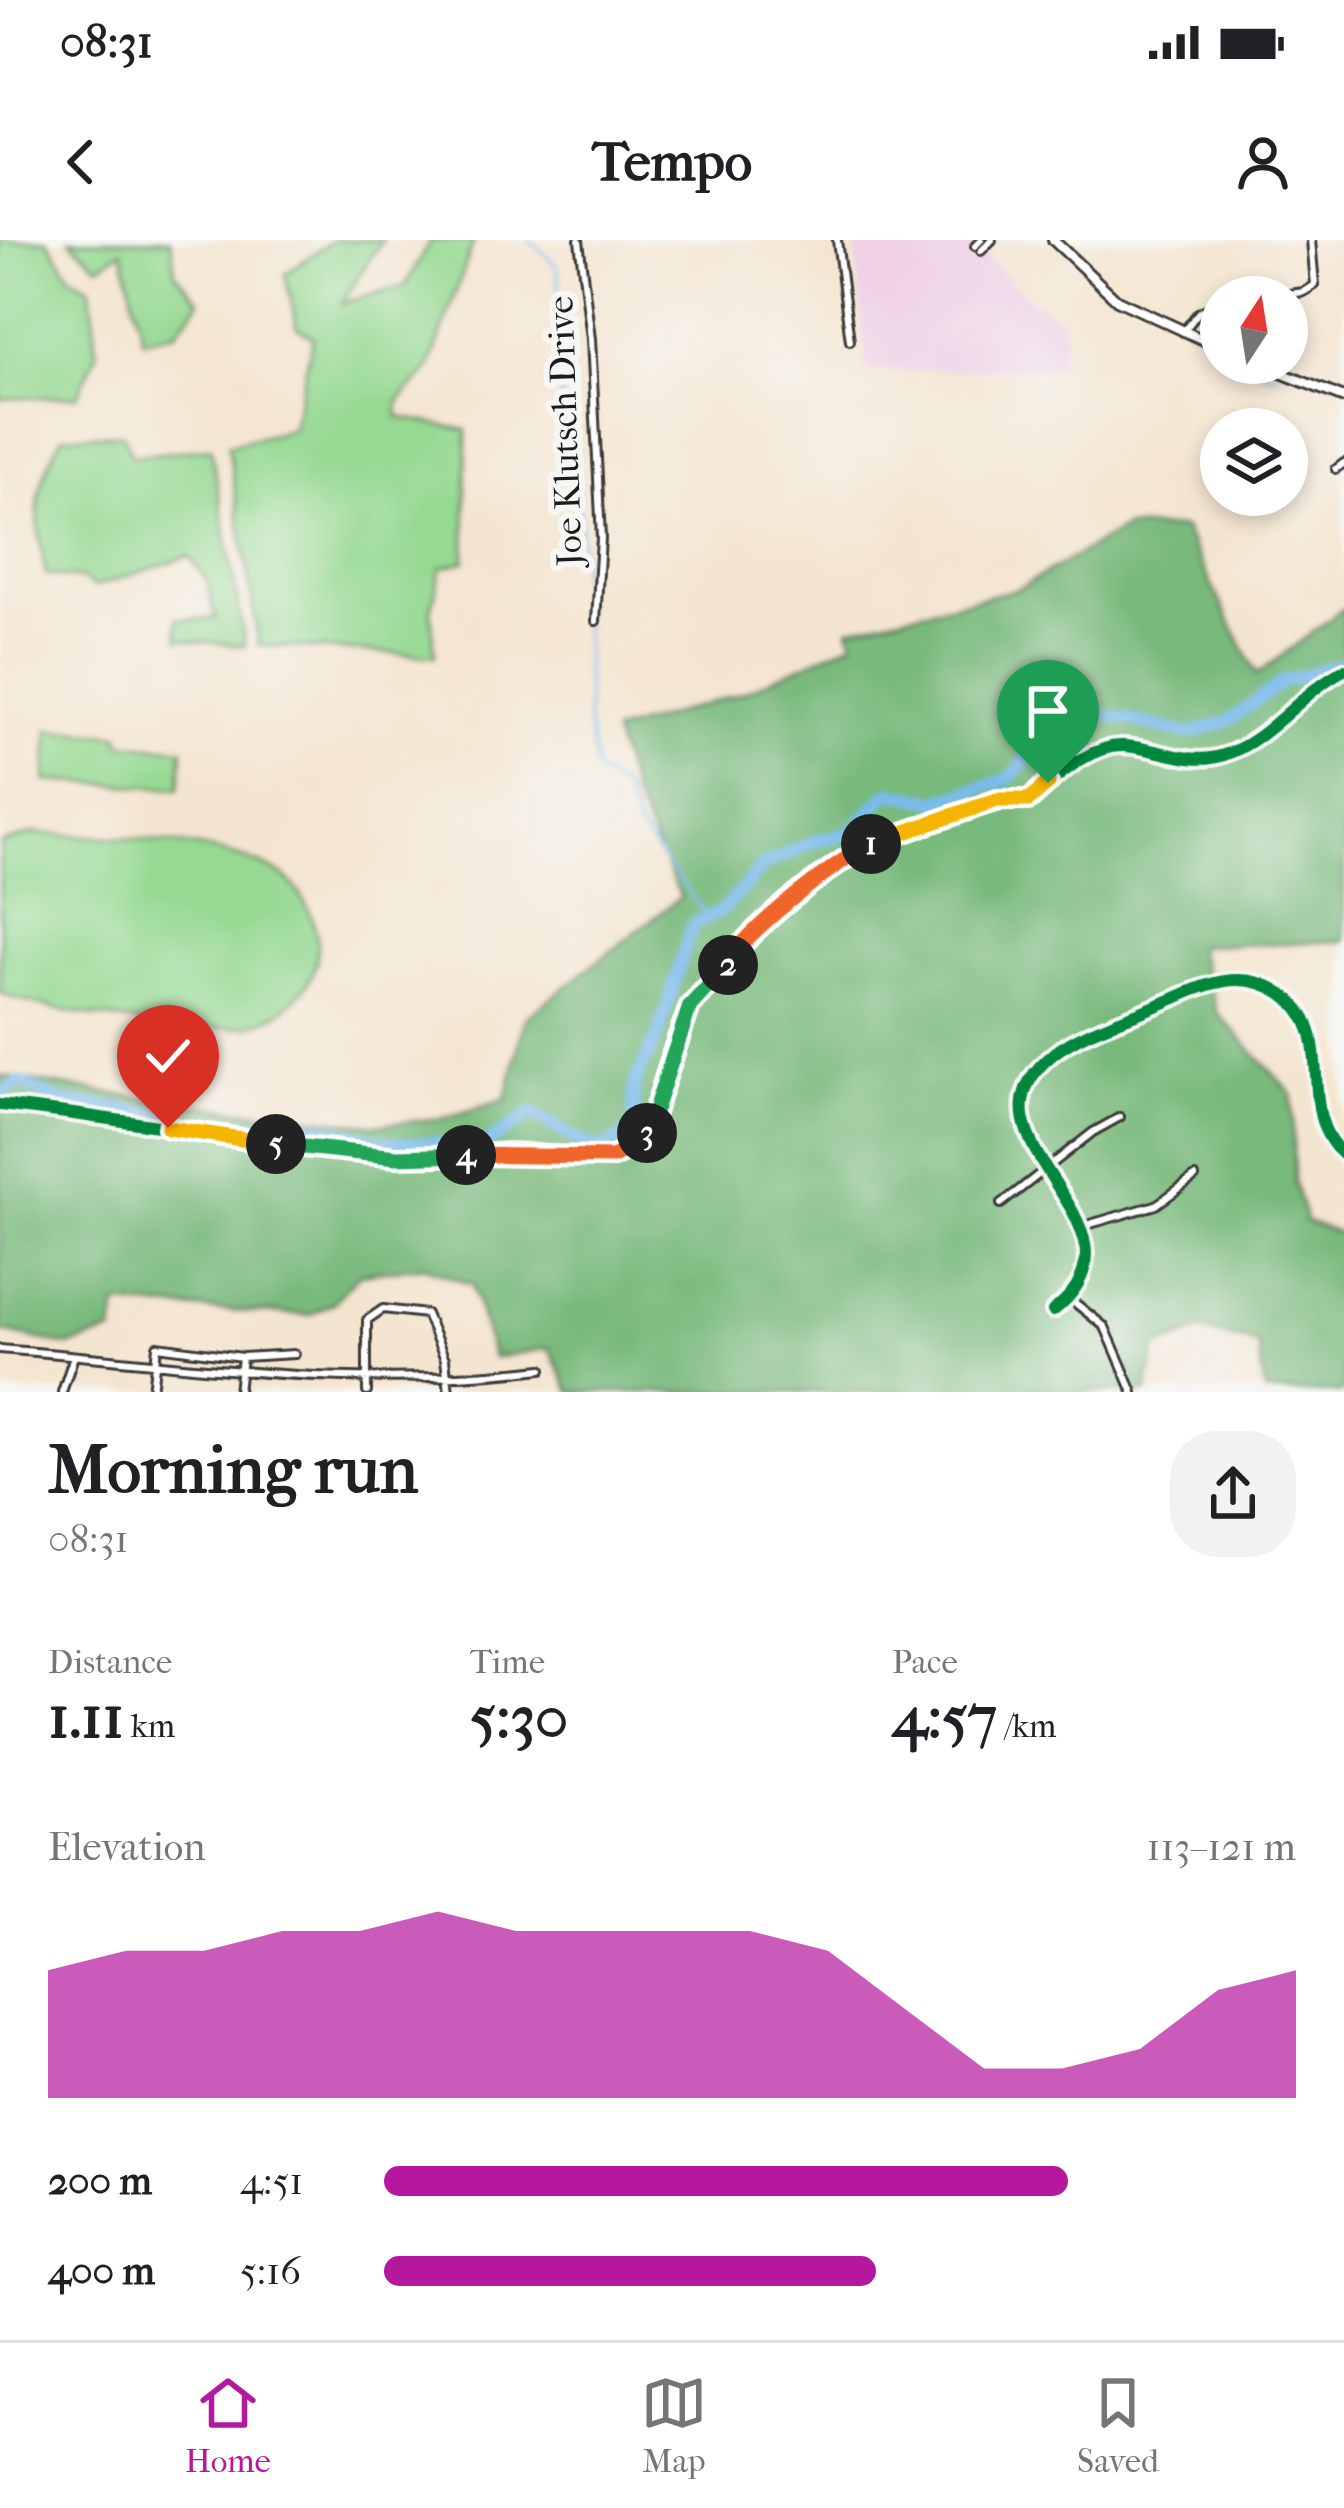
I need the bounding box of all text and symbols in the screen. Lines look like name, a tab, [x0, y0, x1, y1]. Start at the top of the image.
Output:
text: 08:31	[60, 16, 153, 69]
icon: back	[48, 129, 114, 195]
icon: person	[1230, 129, 1296, 195]
text: Tempo	[592, 131, 752, 194]
north arrow	[1200, 276, 1308, 384]
map controls	[1200, 276, 1308, 516]
street label: Joe Klutsch Drive	[539, 295, 591, 570]
button: layers	[1200, 408, 1308, 516]
pin	[997, 660, 1099, 783]
icon: arrive	[1015, 678, 1081, 744]
pin: 1	[841, 814, 901, 874]
text: 1	[865, 824, 877, 863]
pin: 2	[698, 935, 758, 995]
text: 2	[720, 945, 736, 984]
pin	[117, 1005, 219, 1128]
icon: check	[135, 1023, 201, 1089]
pin: 3	[617, 1103, 677, 1163]
text: 3	[640, 1113, 654, 1152]
pin: 5	[246, 1114, 306, 1174]
text: 5	[269, 1124, 283, 1163]
pin: 4	[436, 1125, 496, 1185]
text: 4	[456, 1135, 476, 1174]
button: share	[1170, 1431, 1296, 1557]
text: Morning run	[48, 1432, 418, 1509]
text: 08:31	[48, 1516, 128, 1562]
text: Distance	[48, 1643, 172, 1682]
text: Time	[470, 1643, 545, 1682]
text: Pace	[892, 1643, 958, 1682]
text: 1.11	[48, 1682, 124, 1753]
text: 5:30	[470, 1682, 568, 1753]
text: 4:57	[892, 1682, 997, 1753]
text: km	[124, 1707, 175, 1746]
text: /km	[997, 1707, 1056, 1746]
text: Elevation	[48, 1824, 206, 1870]
text: 113–121 m	[1146, 1824, 1296, 1870]
text: 200 m	[48, 2158, 152, 2204]
text: 4:51	[240, 2158, 303, 2204]
text: 400 m	[48, 2248, 155, 2294]
text: 5:16	[240, 2248, 301, 2294]
tab: Home	[185, 2370, 271, 2481]
tab: Map	[641, 2370, 707, 2481]
tab: Saved	[1077, 2370, 1159, 2481]

